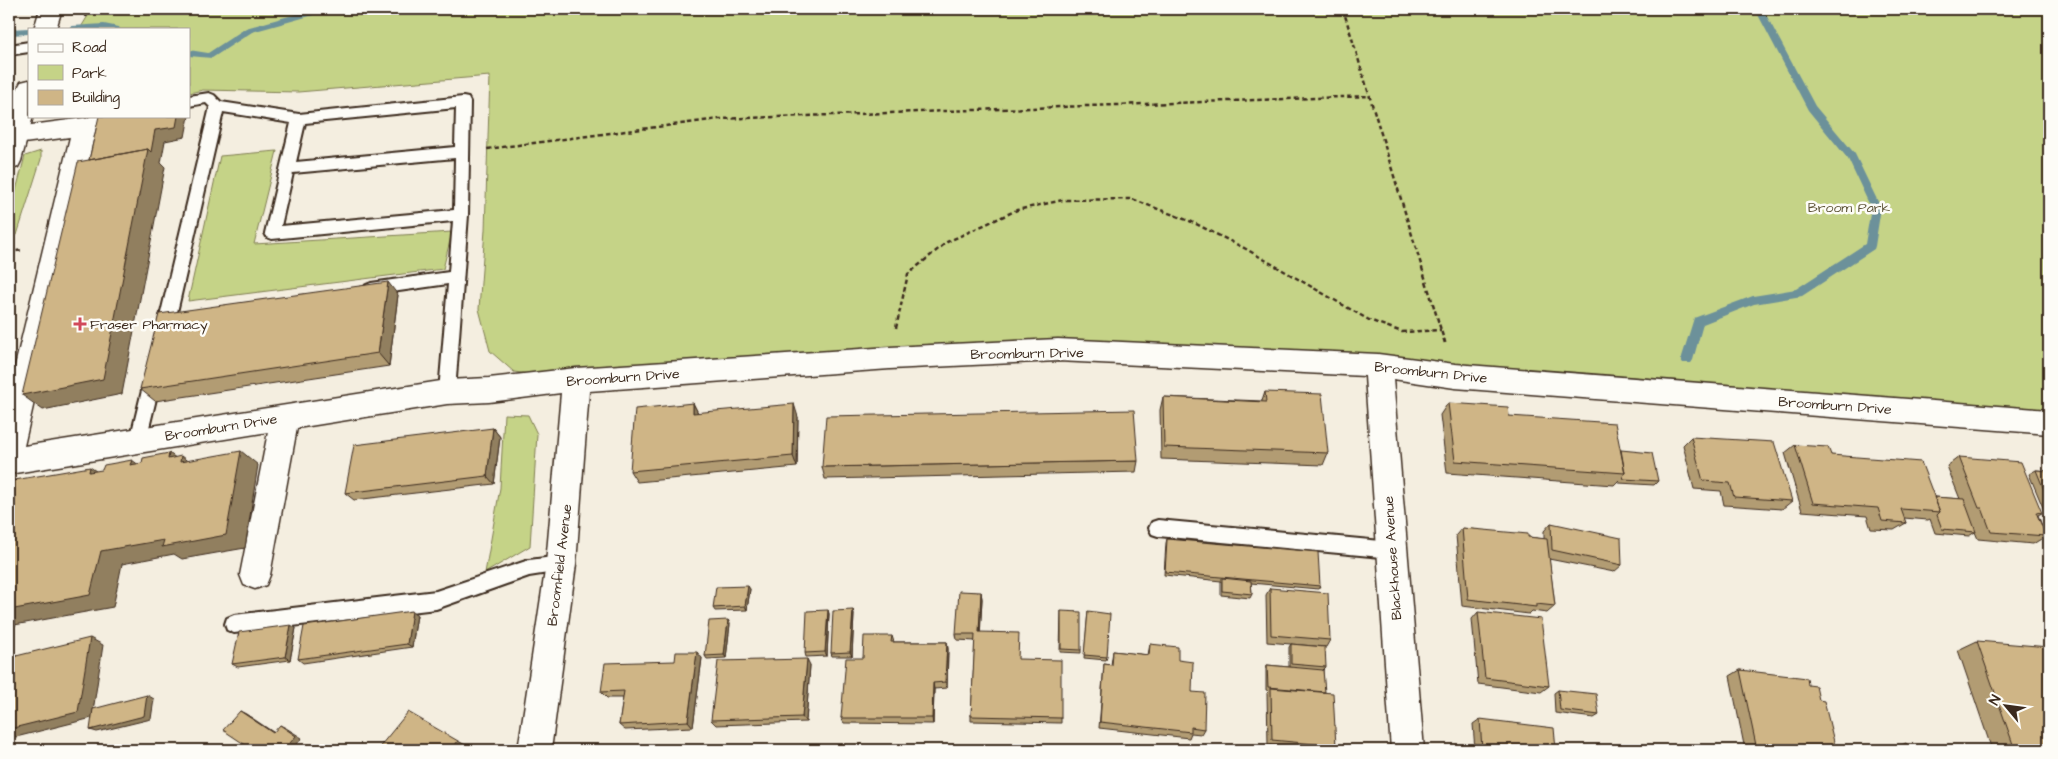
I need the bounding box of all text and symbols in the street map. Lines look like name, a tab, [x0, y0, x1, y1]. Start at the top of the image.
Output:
legend	[28, 28, 190, 118]
text: Road	[72, 37, 107, 58]
text: Park	[72, 63, 107, 84]
text: Building	[72, 87, 120, 109]
park label: Broom Park	[1808, 198, 1891, 218]
place label: Fraser Pharmacy	[90, 315, 208, 335]
marker: Fraser Pharmacy	[74, 318, 86, 330]
street label: Broomburn Drive	[970, 343, 1084, 365]
street label: Broomburn Drive	[1373, 357, 1489, 389]
street label: Broomburn Drive	[566, 364, 681, 392]
street label: Broomburn Drive	[1778, 392, 1893, 420]
street label: Broomburn Drive	[164, 409, 279, 447]
street label: Blackhouse Avenue	[1379, 495, 1407, 621]
street label: Broomfield Avenue	[543, 503, 577, 627]
north arrow	[1980, 682, 2030, 732]
text: N	[1985, 691, 2006, 709]

